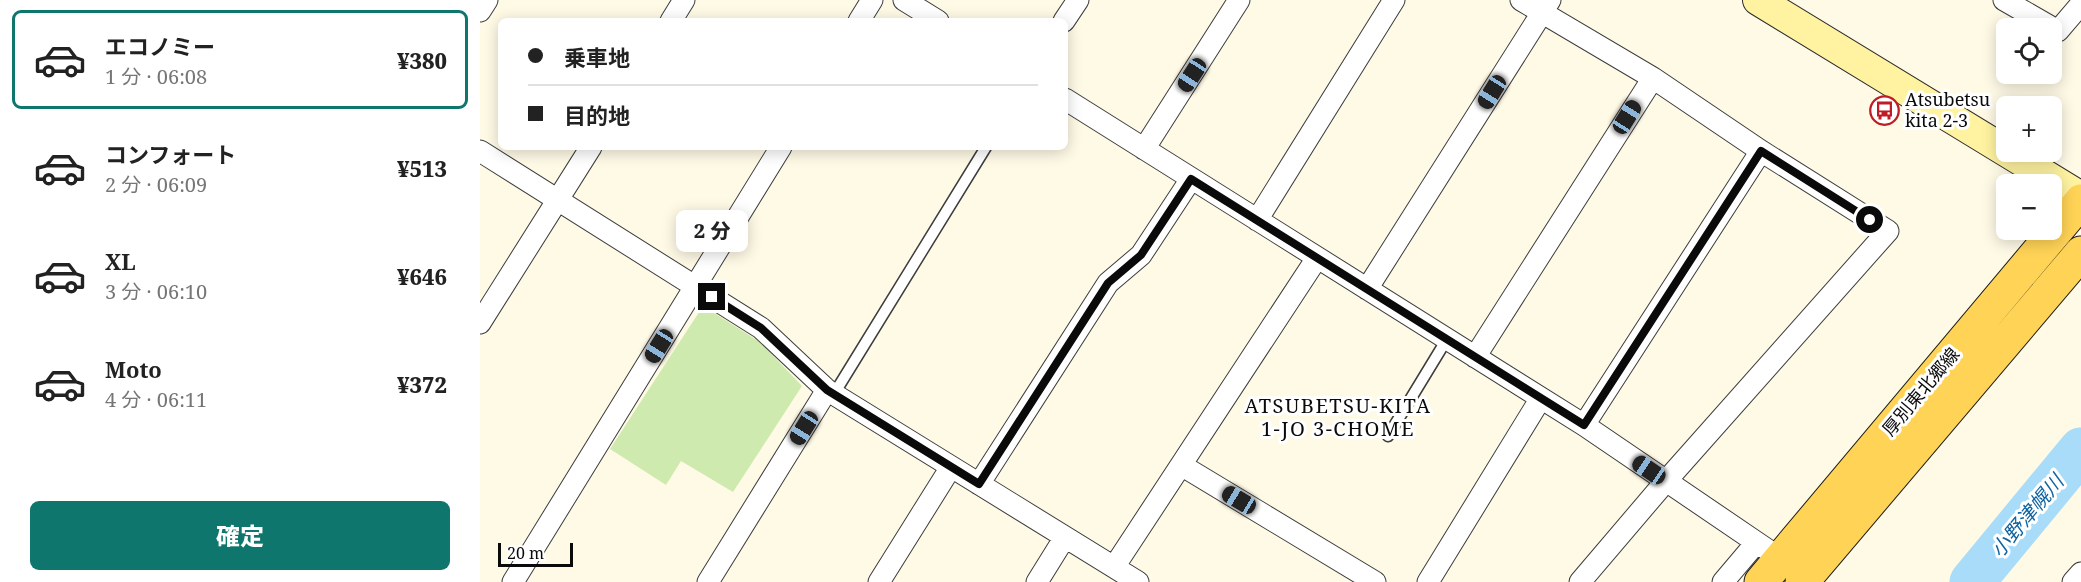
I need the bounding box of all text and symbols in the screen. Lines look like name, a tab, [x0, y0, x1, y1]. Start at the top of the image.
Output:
map controls	[1996, 18, 2062, 240]
button: locate	[1996, 18, 2062, 84]
text: エコノミー	[105, 31, 215, 61]
icon: car	[33, 33, 87, 87]
text: 乗車地	[564, 42, 630, 72]
text: ¥380	[397, 45, 447, 75]
car	[1175, 55, 1209, 95]
text: 1 分 · 06:08	[105, 63, 207, 90]
car	[1475, 72, 1509, 112]
place label: Atsubetsu kita 2-3	[1905, 87, 1991, 132]
bus stop icon: Atsubetsu kita 2-3	[1868, 94, 1900, 126]
button: +	[1996, 96, 2062, 162]
car	[1610, 97, 1644, 137]
text: 目的地	[564, 100, 630, 130]
text: コンフォート	[105, 139, 236, 169]
icon: car	[33, 141, 87, 195]
text: ¥513	[397, 153, 447, 183]
text: 2 分 · 06:09	[105, 171, 207, 198]
button: −	[1996, 174, 2062, 240]
route start	[1856, 206, 1883, 233]
callout: 2 分	[676, 210, 748, 252]
text: 2 分	[694, 217, 730, 244]
text: XL	[105, 246, 136, 276]
icon: car	[33, 249, 87, 303]
text: ¥646	[397, 261, 447, 291]
text: 3 分 · 06:10	[105, 278, 207, 305]
route end	[698, 283, 725, 310]
car	[642, 326, 676, 366]
street label: 厚別東北郷線	[1876, 342, 1964, 440]
text: Moto	[105, 354, 162, 384]
icon: car	[33, 357, 87, 411]
text: ¥372	[397, 369, 447, 399]
text: 4 分 · 06:11	[105, 386, 207, 413]
district label: ATSUBETSU-KITA 1-JO 3-CHOME	[1244, 392, 1432, 442]
car	[787, 408, 821, 448]
car	[1629, 452, 1669, 488]
water label: 小野津幌川	[1984, 467, 2070, 563]
car	[1219, 483, 1259, 517]
button: 確定	[30, 501, 450, 570]
scale bar	[498, 540, 573, 568]
text: 20 m	[507, 542, 544, 564]

